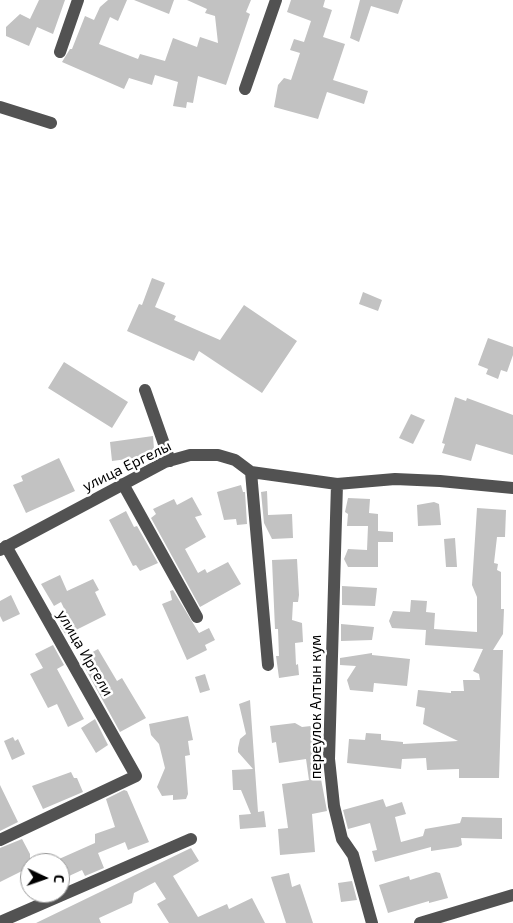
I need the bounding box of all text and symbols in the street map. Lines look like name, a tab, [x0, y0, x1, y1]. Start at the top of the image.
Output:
street label: улица Ергелы	[80, 437, 174, 495]
street label: улица Иргели	[53, 607, 117, 699]
street label: переулок Алтын кум	[307, 635, 325, 779]
north arrow	[20, 853, 70, 903]
text: С	[51, 874, 68, 883]

